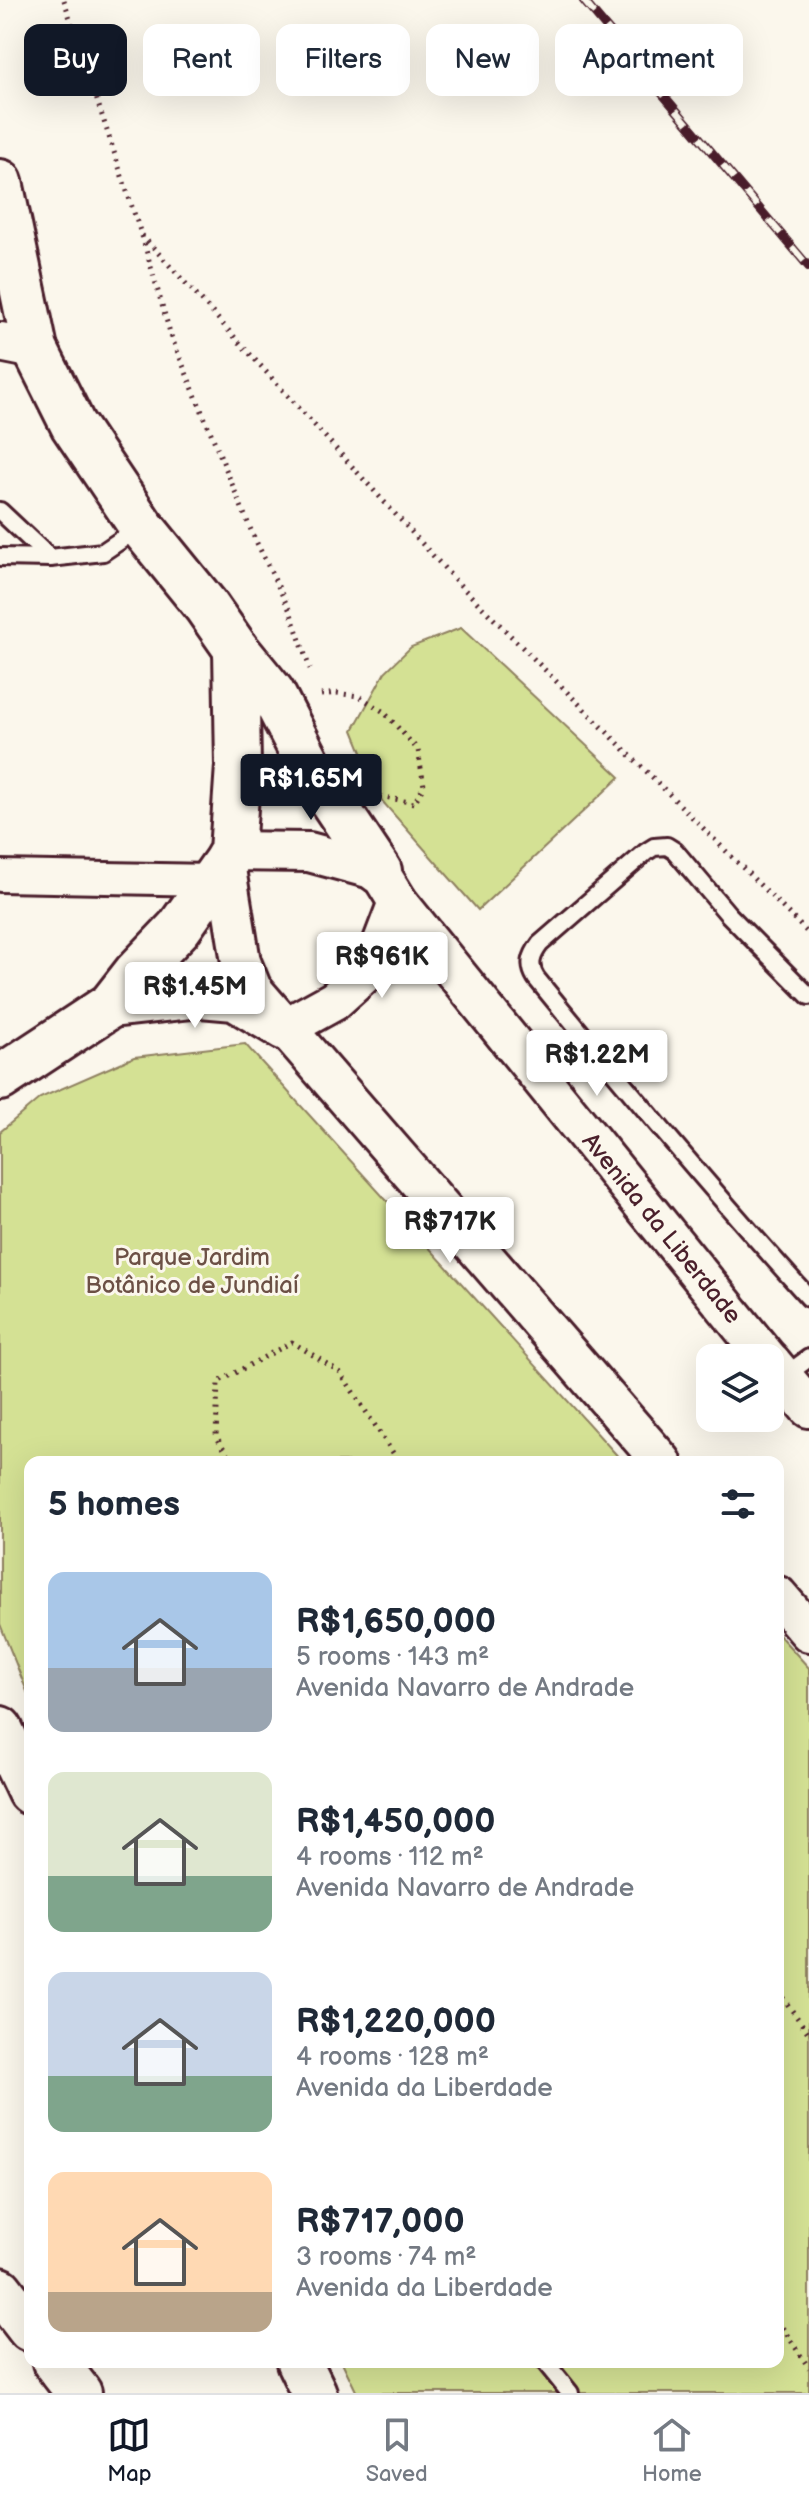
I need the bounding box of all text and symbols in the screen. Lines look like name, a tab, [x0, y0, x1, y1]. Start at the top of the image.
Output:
chip: Buy	[24, 24, 127, 96]
chip: Rent	[143, 24, 260, 96]
chip: Filters	[276, 24, 410, 96]
chip: New	[426, 24, 539, 96]
chip: Apartment	[555, 24, 743, 96]
pin: R$1.65M	[237, 754, 385, 822]
text: R$1.65M	[259, 764, 363, 795]
pin: R$961K	[317, 932, 447, 1000]
text: R$961K	[335, 942, 429, 973]
pin: R$1.45M	[121, 962, 269, 1030]
text: R$1.45M	[143, 972, 247, 1003]
pin: R$1.22M	[523, 1030, 671, 1098]
text: R$1.22M	[544, 1040, 650, 1071]
street label: Avenida da Liberdade	[576, 1127, 747, 1330]
pin: R$717K	[385, 1197, 515, 1265]
text: R$717K	[404, 1207, 496, 1238]
park label: Parque Jardim Botânico de Jundiaí	[85, 1243, 299, 1300]
map controls	[696, 1344, 784, 1432]
button: layers	[696, 1344, 784, 1432]
icon: filters	[716, 1482, 760, 1526]
text: 5 homes	[48, 1484, 180, 1525]
text: R$1,650,000	[296, 1601, 496, 1642]
icon: home	[112, 1604, 208, 1700]
text: 5 rooms · 143 m²	[296, 1642, 489, 1673]
text: Avenida Navarro de Andrade	[296, 1673, 634, 1704]
text: R$1,450,000	[296, 1801, 495, 1842]
icon: home	[112, 1804, 208, 1900]
text: 4 rooms · 112 m²	[296, 1842, 484, 1873]
text: Avenida Navarro de Andrade	[296, 1873, 634, 1904]
text: R$1,220,000	[296, 2001, 496, 2042]
icon: home	[112, 2004, 208, 2100]
text: 4 rooms · 128 m²	[296, 2042, 489, 2073]
text: Avenida da Liberdade	[296, 2073, 553, 2104]
text: R$717,000	[296, 2201, 465, 2242]
icon: home	[112, 2204, 208, 2300]
text: 3 rooms · 74 m²	[296, 2242, 476, 2273]
text: Avenida da Liberdade	[296, 2273, 553, 2304]
tab: Map	[107, 2413, 151, 2488]
tab: Saved	[366, 2413, 428, 2488]
tab: Home	[642, 2413, 702, 2488]

